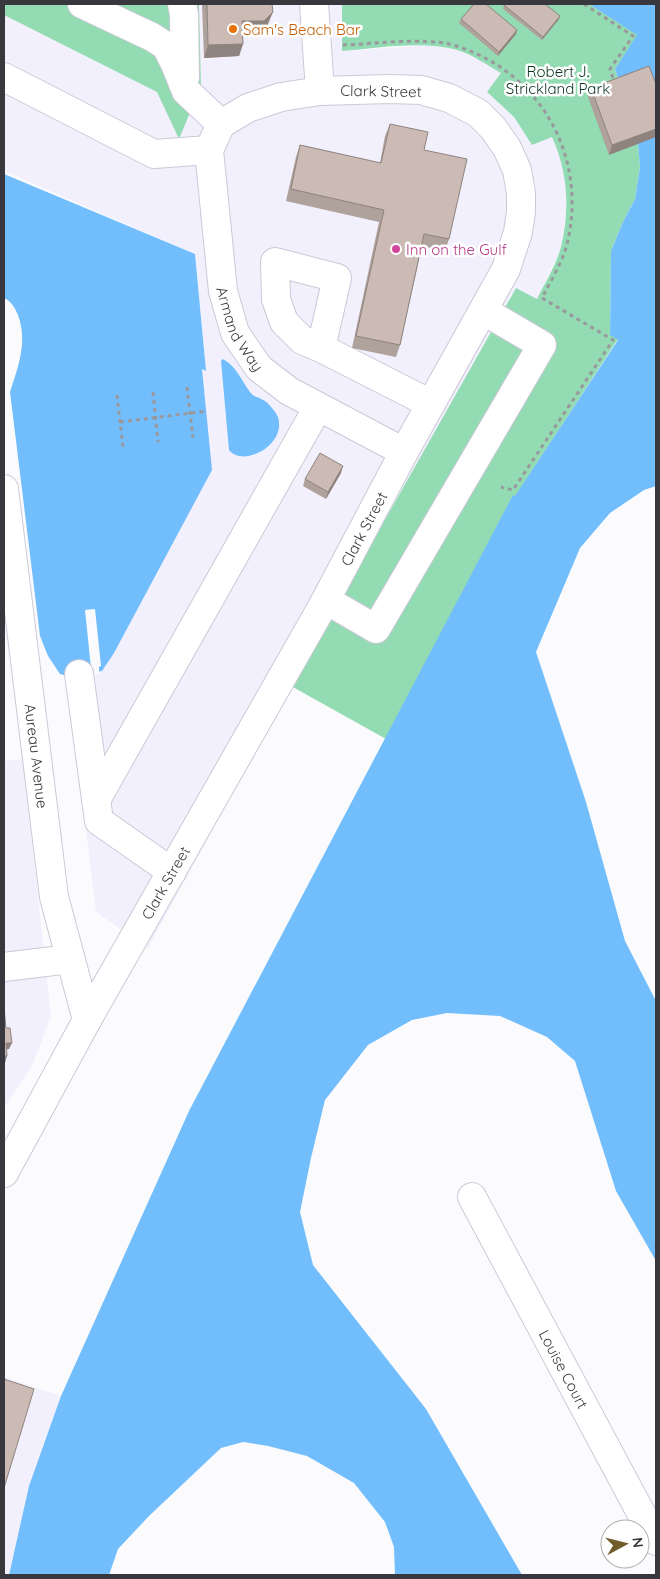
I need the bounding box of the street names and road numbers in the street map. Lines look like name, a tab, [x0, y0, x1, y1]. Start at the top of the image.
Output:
street label: Clark Street	[340, 81, 422, 101]
street label: Armand Way	[213, 284, 268, 375]
street label: Clark Street	[336, 488, 391, 569]
street label: Aureau Avenue	[21, 703, 53, 809]
street label: Clark Street	[137, 843, 193, 923]
street label: Louise Court	[535, 1326, 593, 1412]

